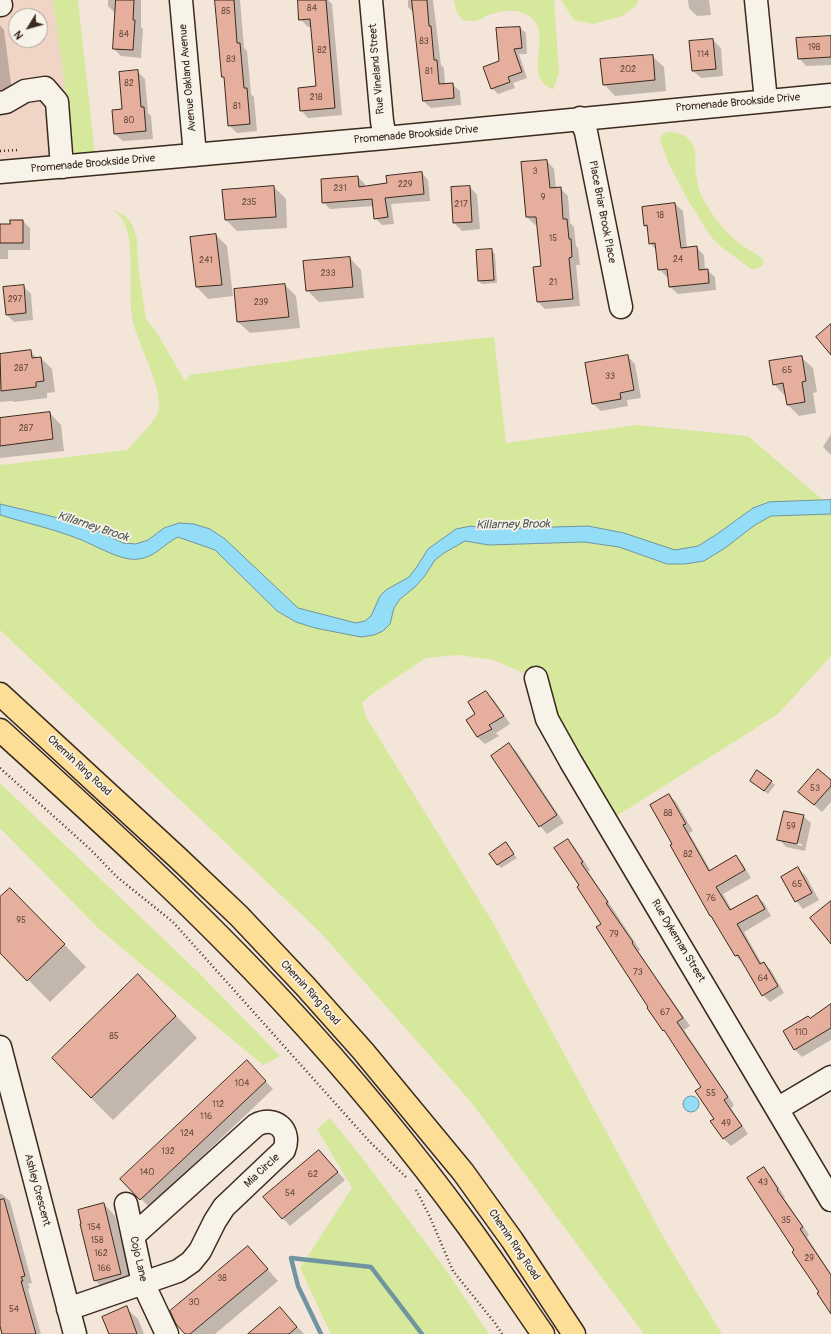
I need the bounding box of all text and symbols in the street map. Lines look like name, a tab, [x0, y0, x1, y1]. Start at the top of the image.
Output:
house number: 84	[307, 4, 317, 14]
house number: 85	[221, 7, 231, 17]
north arrow	[8, 8, 48, 48]
street label: Rue Vineland Street	[366, 23, 388, 115]
street label: Avenue Oakland Avenue	[177, 24, 199, 132]
text: N	[11, 28, 26, 42]
house number: 84	[119, 30, 129, 40]
house number: 83	[419, 37, 429, 47]
house number: 198	[808, 43, 820, 53]
house number: 82	[317, 46, 327, 56]
house number: 114	[697, 50, 709, 60]
house number: 83	[226, 55, 236, 65]
house number: 202	[620, 65, 636, 75]
house number: 81	[425, 67, 433, 77]
house number: 82	[124, 79, 134, 89]
street label: Promenade Brookside Drive	[675, 91, 801, 115]
house number: 218	[309, 93, 323, 103]
house number: 81	[233, 102, 241, 112]
house number: 80	[124, 116, 134, 126]
street label: Promenade Brookside Drive	[353, 123, 479, 147]
street label: Promenade Brookside Drive	[30, 152, 156, 176]
street label: Place Briar Brook Place	[586, 160, 618, 264]
house number: 3	[532, 167, 538, 177]
house number: 229	[398, 180, 412, 190]
house number: 231	[333, 184, 347, 194]
house number: 9	[541, 193, 545, 203]
house number: 235	[242, 198, 256, 208]
house number: 217	[454, 200, 468, 210]
house number: 18	[656, 211, 664, 221]
house number: 15	[549, 234, 557, 244]
house number: 24	[673, 255, 683, 265]
house number: 241	[199, 256, 213, 266]
house number: 233	[321, 269, 335, 279]
house number: 21	[549, 278, 557, 288]
house number: 297	[8, 295, 22, 305]
house number: 239	[254, 298, 268, 308]
house number: 287	[14, 364, 28, 374]
house number: 65	[782, 366, 792, 376]
house number: 33	[605, 372, 615, 382]
house number: 287	[19, 424, 33, 434]
water label: Killarney Brook	[56, 509, 130, 545]
water label: Killarney Brook	[476, 517, 550, 533]
street label: Chemin Ring Road	[44, 733, 114, 799]
house number: 53	[810, 784, 820, 794]
house number: 88	[663, 809, 673, 819]
house number: 59	[786, 822, 796, 832]
house number: 82	[683, 850, 693, 860]
house number: 65	[792, 880, 802, 890]
house number: 76	[706, 894, 716, 904]
street label: Rue Dykeman Street	[648, 897, 708, 985]
house number: 95	[16, 916, 26, 926]
house number: 79	[609, 930, 619, 940]
street label: Chemin Ring Road	[277, 958, 343, 1028]
house number: 73	[633, 968, 643, 978]
house number: 64	[758, 974, 768, 984]
house number: 67	[660, 1008, 670, 1018]
house number: 110	[794, 1028, 808, 1038]
house number: 85	[109, 1032, 119, 1042]
house number: 104	[235, 1079, 249, 1089]
house number: 55	[706, 1089, 716, 1099]
house number: 112	[212, 1100, 224, 1110]
house number: 116	[200, 1112, 212, 1122]
house number: 49	[721, 1119, 731, 1129]
house number: 124	[180, 1129, 194, 1139]
house number: 132	[161, 1147, 175, 1157]
street label: Mia Circle	[242, 1151, 282, 1191]
street label: Ashley Crescent	[21, 1152, 53, 1228]
house number: 140	[140, 1168, 154, 1178]
house number: 62	[308, 1170, 318, 1180]
house number: 43	[758, 1178, 768, 1188]
house number: 54	[285, 1189, 295, 1199]
street label: Chemin Ring Road	[485, 1207, 543, 1283]
house number: 35	[781, 1216, 791, 1226]
house number: 154	[87, 1223, 101, 1233]
street label: Cojo Lane	[126, 1235, 150, 1283]
house number: 158	[91, 1236, 103, 1246]
house number: 162	[94, 1249, 108, 1259]
house number: 29	[804, 1254, 814, 1264]
house number: 166	[97, 1264, 111, 1274]
house number: 38	[217, 1274, 227, 1284]
house number: 30	[188, 1298, 200, 1308]
house number: 54	[9, 1305, 19, 1315]

